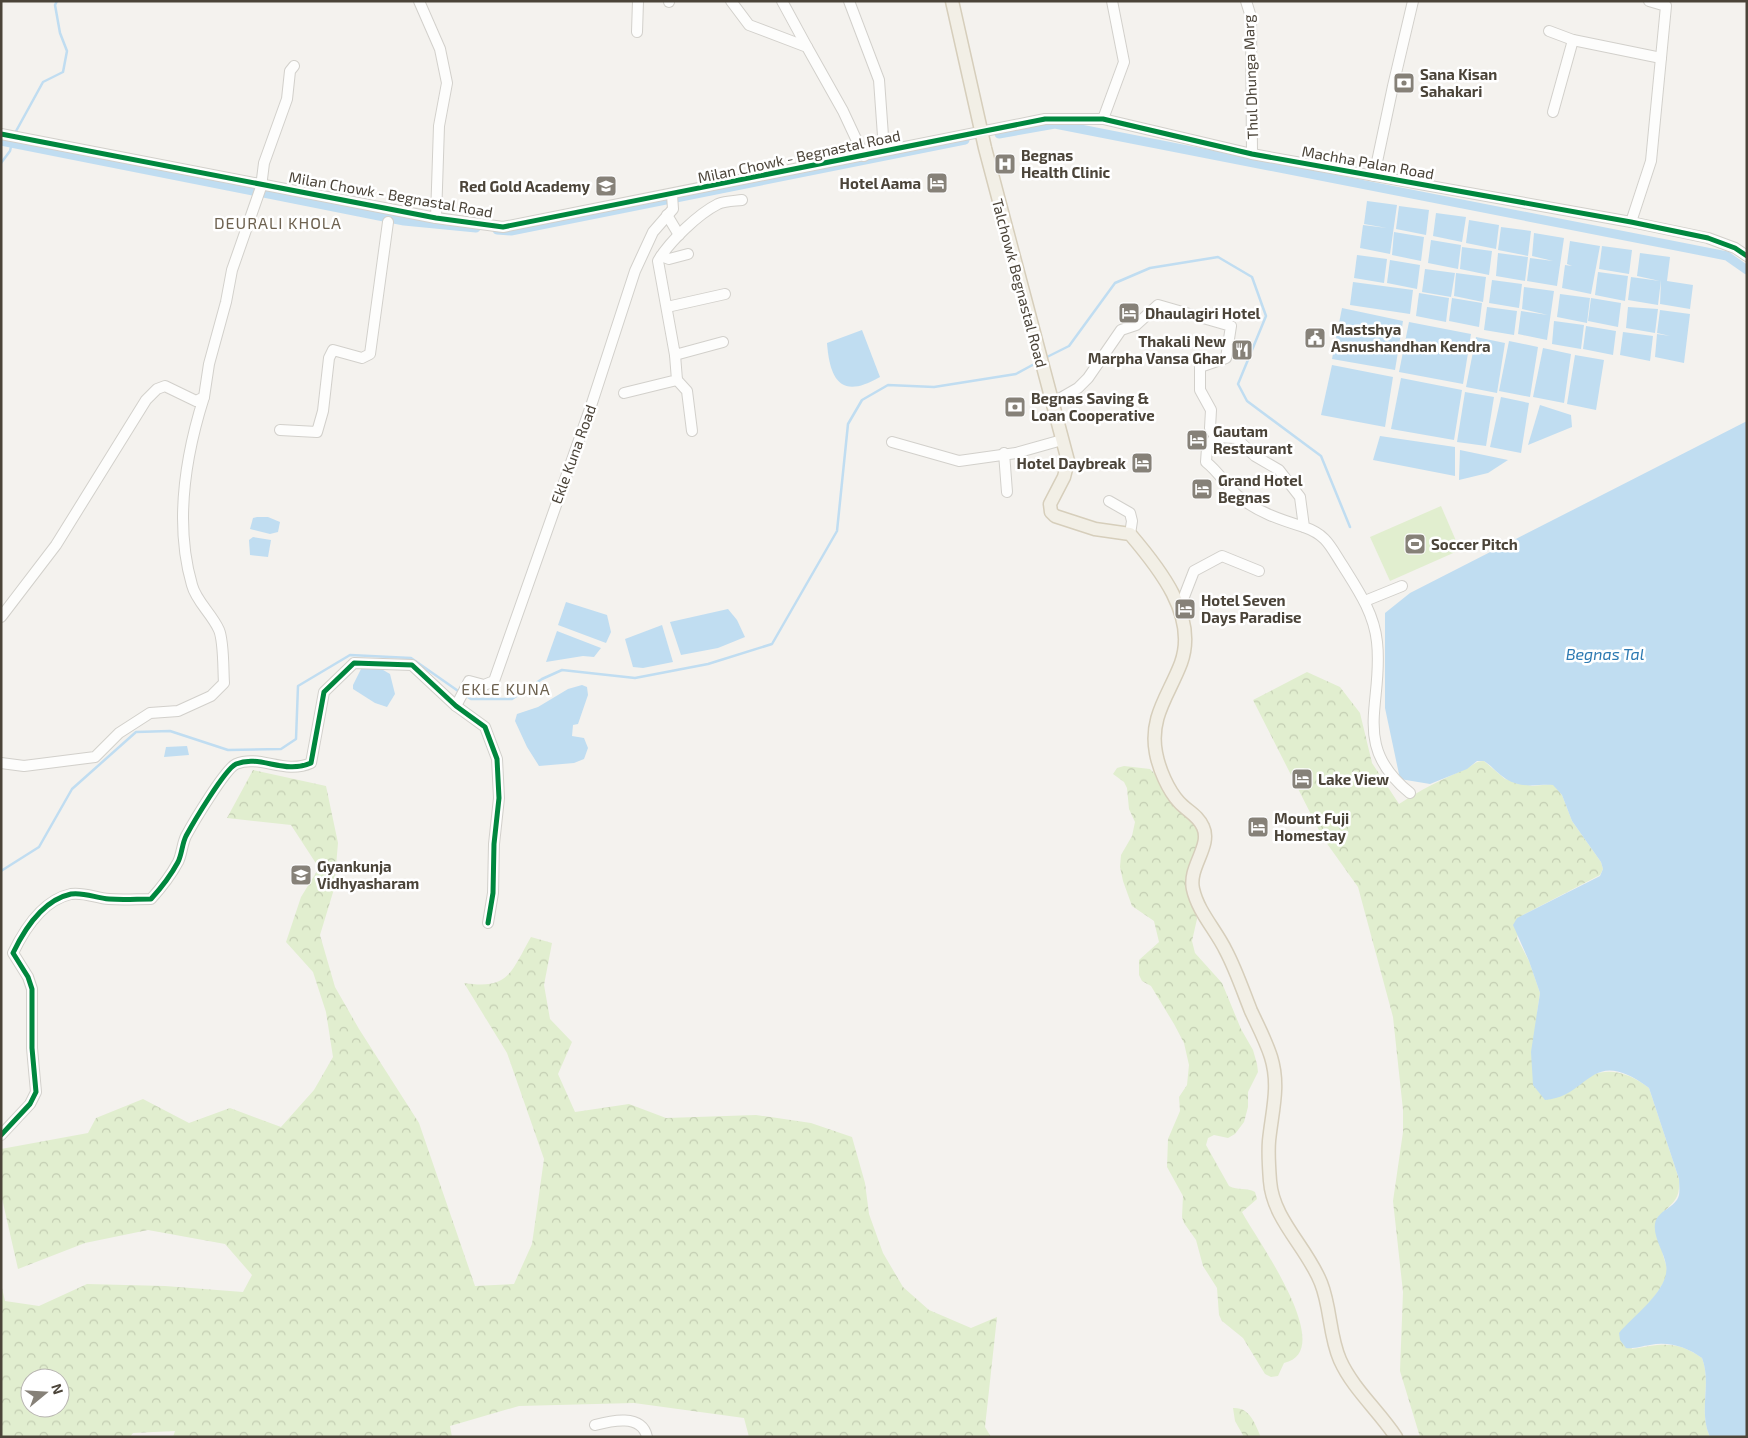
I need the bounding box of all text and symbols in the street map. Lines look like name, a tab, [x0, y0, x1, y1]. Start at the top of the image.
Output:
street label: Thul Dhunga Marg	[1239, 14, 1261, 140]
place label: Sana Kisan Sahakari	[1420, 65, 1497, 100]
bank icon: Sana Kisan Sahakari	[1392, 71, 1416, 95]
street label: Milan Chowk - Begnastal Road	[696, 126, 902, 186]
street label: Machha Palan Road	[1300, 141, 1436, 183]
place label: Begnas Health Clinic	[1021, 146, 1111, 181]
hospital icon: Begnas Health Clinic	[993, 152, 1017, 176]
street label: Milan Chowk - Begnastal Road	[288, 167, 494, 221]
hotel icon: Hotel Aama	[925, 171, 949, 195]
school or university icon: Red Gold Academy	[594, 174, 618, 198]
place label: Hotel Aama	[840, 174, 921, 192]
place label: Red Gold Academy	[459, 177, 591, 196]
street label: Talchowk Begnastal Road	[989, 197, 1051, 369]
district label: DEURALI KHOLA	[214, 213, 342, 232]
hotel icon: Dhaulagiri Hotel	[1117, 301, 1141, 325]
place label: Dhaulagiri Hotel	[1145, 304, 1261, 322]
place label: Mastshya Asnushandhan Kendra	[1331, 320, 1491, 355]
public building icon: Mastshya Asnushandhan Kendra	[1303, 326, 1327, 350]
place label: Thakali New Marpha Vansa Ghar	[1088, 332, 1227, 367]
restaurant icon: Thakali New Marpha Vansa Ghar	[1230, 338, 1254, 362]
place label: Begnas Saving & Loan Cooperative	[1031, 389, 1155, 424]
bank icon: Begnas Saving & Loan Cooperative	[1003, 395, 1027, 419]
street label: Ekle Kuna Road	[547, 402, 599, 506]
place label: Gautam Restaurant	[1213, 422, 1293, 457]
hotel icon: Gautam Restaurant	[1185, 428, 1209, 452]
hotel icon: Hotel Daybreak	[1130, 451, 1154, 475]
place label: Hotel Daybreak	[1017, 454, 1127, 473]
place label: Grand Hotel Begnas	[1218, 471, 1303, 506]
hotel icon: Grand Hotel Begnas	[1190, 477, 1214, 501]
sports icon: Soccer Pitch	[1403, 532, 1427, 556]
place label: Soccer Pitch	[1431, 535, 1518, 553]
place label: Hotel Seven Days Paradise	[1201, 591, 1302, 627]
hotel icon: Hotel Seven Days Paradise	[1173, 597, 1197, 621]
water label: Begnas Tal	[1566, 644, 1644, 663]
district label: EKLE KUNA	[461, 679, 551, 698]
hotel icon: Lake View	[1290, 767, 1314, 791]
place label: Lake View	[1318, 770, 1389, 788]
place label: Mount Fuji Homestay	[1274, 809, 1349, 845]
hotel icon: Mount Fuji Homestay	[1246, 815, 1270, 839]
place label: Gyankunja Vidhyasharam	[317, 857, 419, 893]
school or university icon: Gyankunja Vidhyasharam	[289, 863, 313, 887]
north arrow	[20, 1368, 70, 1418]
text: N	[48, 1381, 67, 1396]

